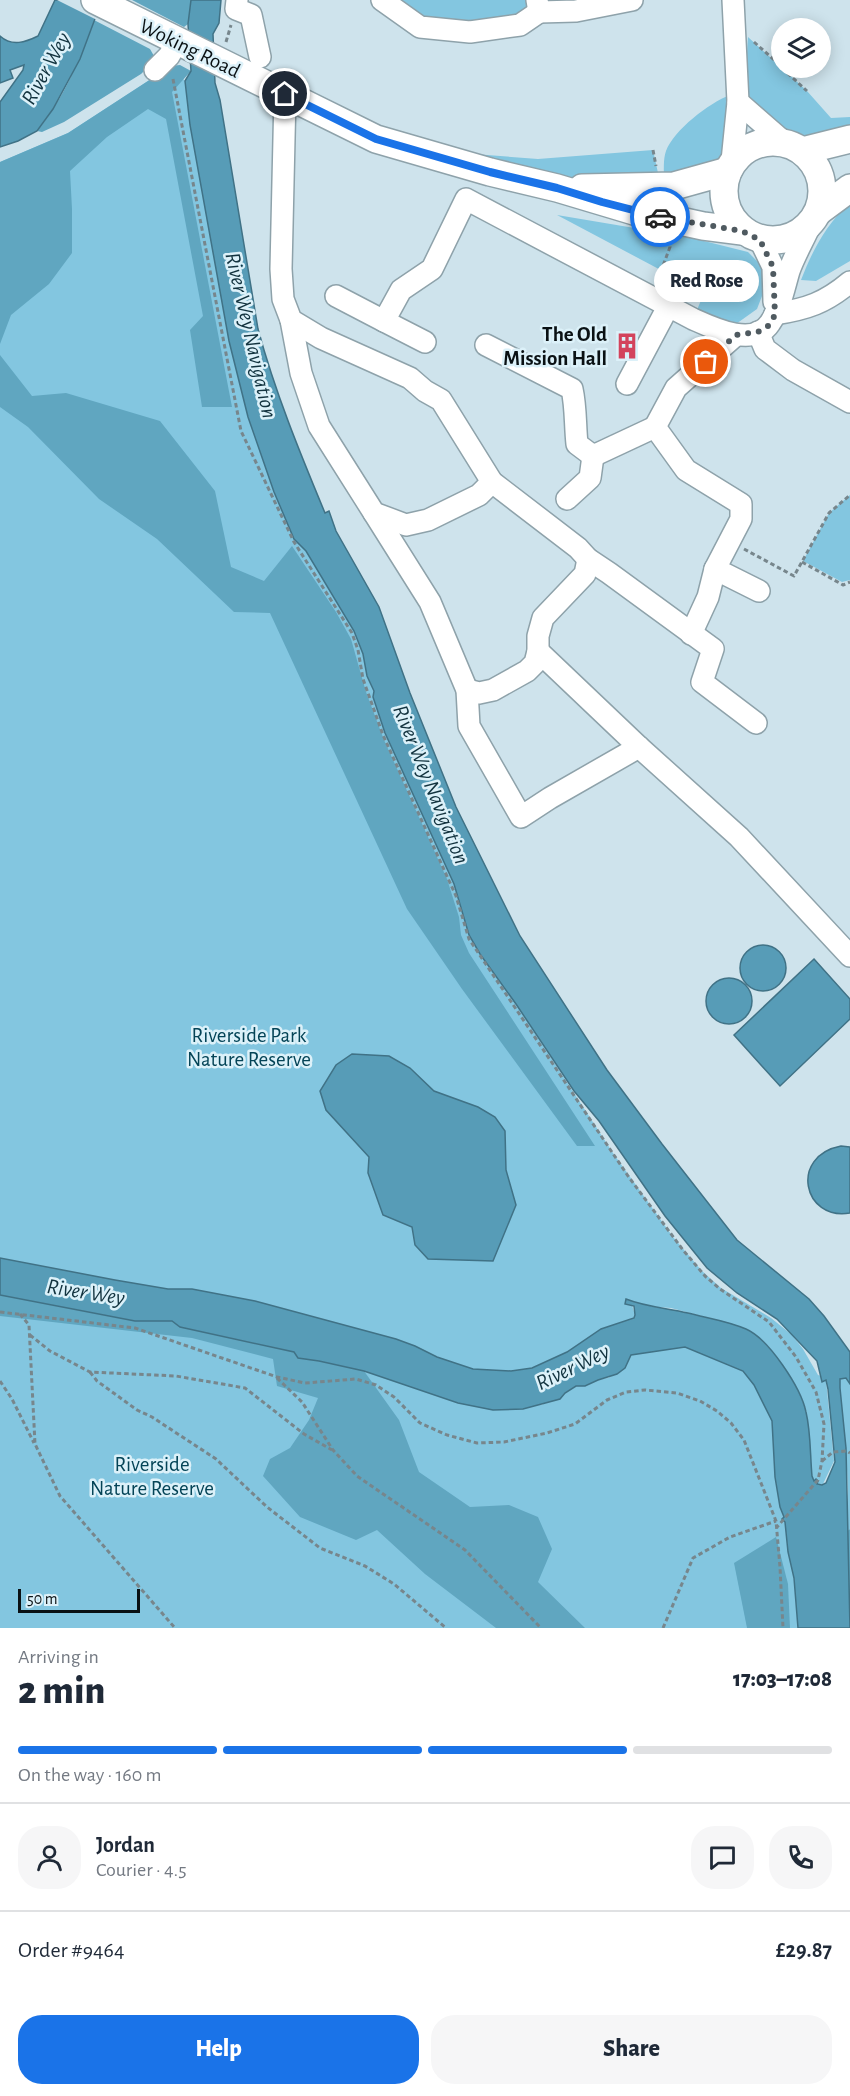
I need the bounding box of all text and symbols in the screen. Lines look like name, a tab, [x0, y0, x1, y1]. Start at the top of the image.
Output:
street label: Woking Road	[136, 15, 244, 82]
map controls	[771, 18, 831, 78]
button: layers	[771, 18, 831, 78]
water label: River Wey	[17, 29, 75, 108]
pin	[259, 68, 310, 119]
icon: home	[268, 77, 301, 110]
courier	[630, 187, 690, 247]
icon: car	[644, 201, 677, 234]
water label: River Wey Navigation	[221, 250, 281, 420]
callout: Red Rose	[654, 260, 758, 302]
text: Red Rose	[670, 271, 743, 291]
place label: The Old Mission Hall	[503, 324, 607, 369]
building icon: The Old Mission Hall	[612, 331, 642, 361]
pin	[680, 336, 731, 387]
icon: bag	[689, 345, 722, 378]
water label: River Wey Navigation	[389, 702, 473, 867]
park label: Riverside Park Nature Reserve	[187, 1025, 311, 1070]
water label: River Wey	[45, 1275, 126, 1309]
water label: River Wey	[532, 1340, 613, 1394]
park label: Riverside Nature Reserve	[90, 1454, 214, 1499]
scale bar	[18, 1586, 140, 1614]
text: 50 m	[27, 1591, 58, 1607]
text: Arriving in	[18, 1647, 99, 1667]
text: 17:03–17:08	[733, 1668, 832, 1690]
text: 2 min	[18, 1672, 105, 1711]
text: On the way · 160 m	[18, 1765, 162, 1785]
button: person	[18, 1826, 81, 1889]
button: chat	[691, 1826, 754, 1889]
button: phone	[769, 1826, 832, 1889]
text: Jordan	[96, 1834, 155, 1856]
text: Courier · 4.5	[96, 1860, 187, 1880]
text: Order #9464	[18, 1939, 125, 1961]
text: £29.87	[776, 1939, 832, 1961]
button: Help	[18, 2015, 419, 2084]
button: Share	[431, 2015, 832, 2084]

